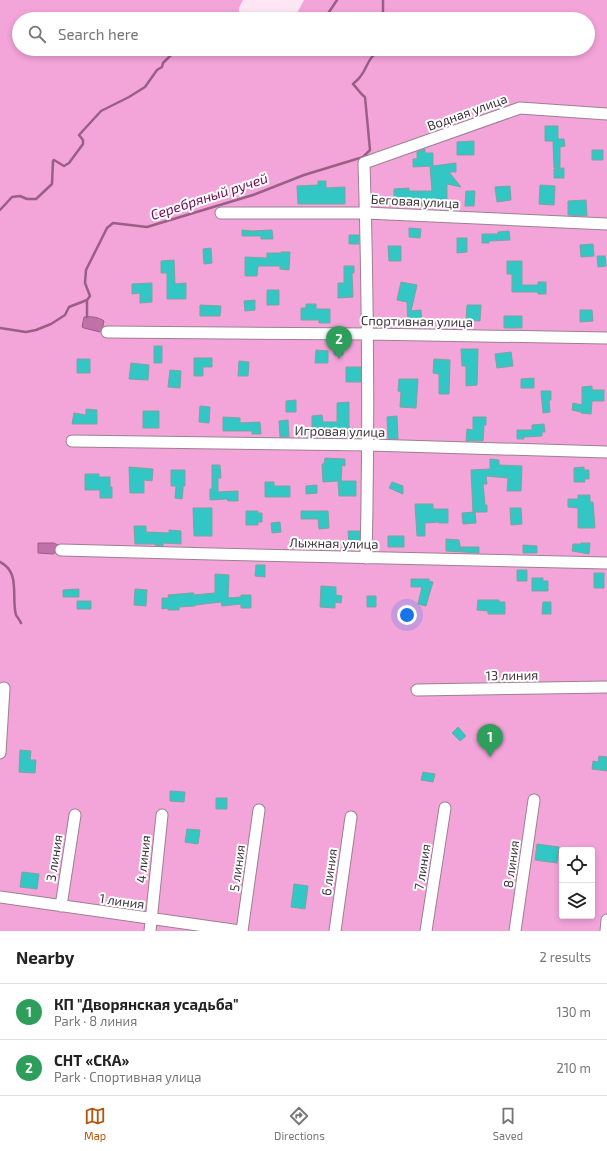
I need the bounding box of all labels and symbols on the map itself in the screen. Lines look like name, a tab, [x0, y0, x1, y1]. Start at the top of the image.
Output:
street label: Водная улица	[425, 90, 509, 134]
water label: Серебряный ручей	[148, 169, 270, 223]
street label: Беговая улица	[370, 191, 460, 211]
street label: Спортивная улица	[361, 312, 473, 330]
pin: 2	[326, 326, 352, 359]
street label: Игровая улица	[295, 422, 385, 440]
street label: Лыжная улица	[289, 534, 379, 552]
your location	[397, 605, 417, 625]
street label: 13 линия	[486, 667, 538, 683]
pin: 1	[477, 724, 503, 757]
street label: 3 линия	[42, 833, 66, 883]
street label: 4 линия	[133, 834, 153, 884]
street label: 8 линия	[500, 839, 522, 889]
street label: 7 линия	[410, 843, 434, 891]
street label: 5 линия	[226, 844, 248, 892]
street label: 6 линия	[318, 847, 340, 897]
street label: 1 линия	[98, 890, 146, 912]

